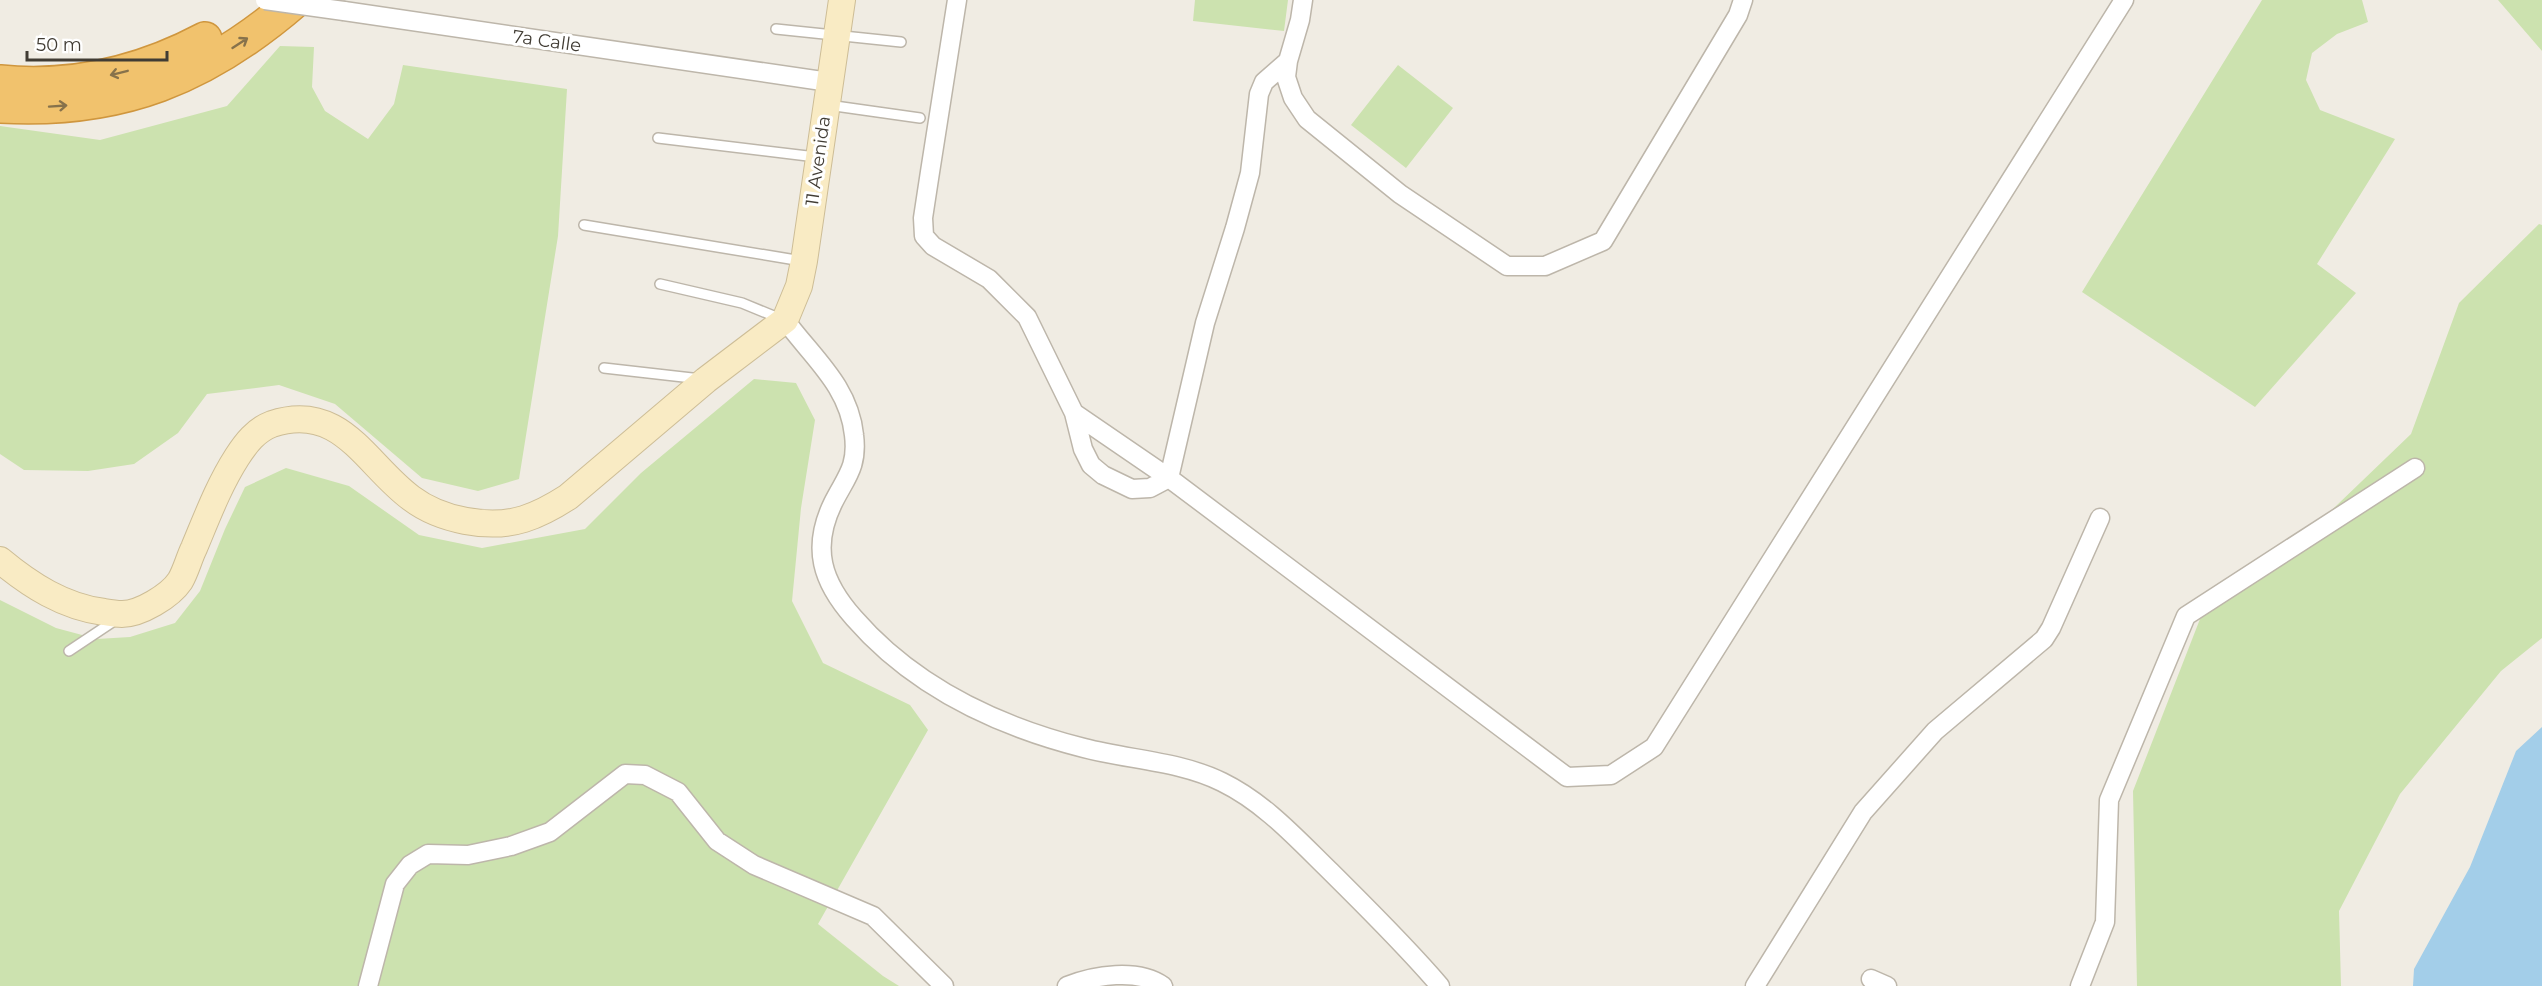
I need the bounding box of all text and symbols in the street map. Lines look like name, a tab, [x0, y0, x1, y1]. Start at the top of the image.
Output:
scale bar	[27, 24, 166, 62]
street label: 7a Calle	[511, 25, 583, 57]
text: 50 m	[36, 34, 82, 56]
one-way arrow	[231, 37, 248, 49]
one-way arrow	[110, 68, 129, 80]
one-way arrow	[48, 101, 68, 112]
street label: 11 Avenida	[801, 115, 835, 207]

